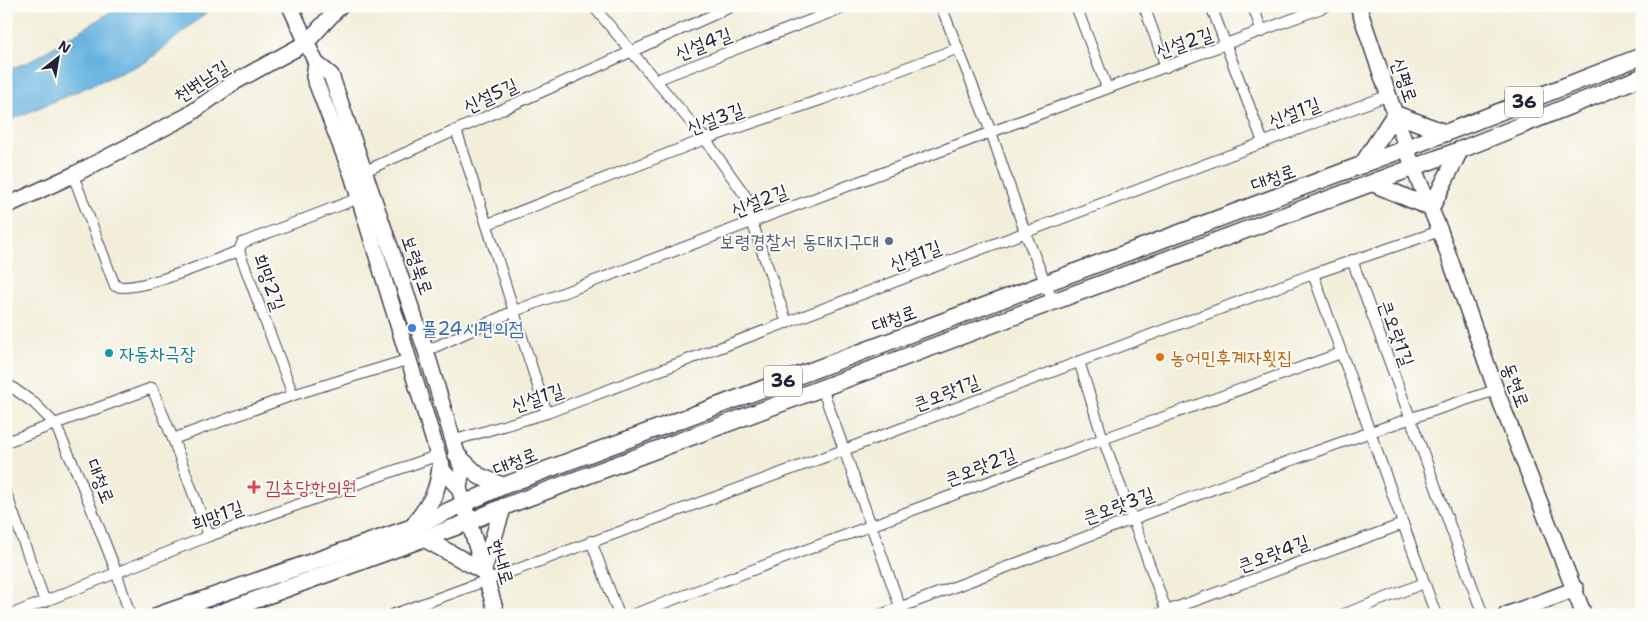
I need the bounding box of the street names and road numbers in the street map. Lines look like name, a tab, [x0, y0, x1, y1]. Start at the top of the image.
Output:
street label: 신설4길	[671, 21, 735, 66]
street label: 신설2길	[1152, 21, 1216, 64]
street label: 천변남길	[169, 54, 234, 109]
street label: 신평로	[1385, 54, 1424, 106]
street label: 신설5길	[459, 72, 522, 119]
road number: 36	[1505, 86, 1543, 118]
street label: 신설1길	[1265, 91, 1324, 134]
street label: 신설3길	[683, 97, 747, 140]
street label: 대청로	[1247, 158, 1299, 197]
street label: 신설2길	[727, 178, 791, 223]
street label: 보령북로	[396, 232, 439, 298]
street label: 신설1길	[886, 234, 945, 277]
street label: 희망2길	[248, 250, 291, 314]
street label: 큰오랏1길	[1373, 296, 1420, 370]
street label: 대청로	[868, 299, 920, 338]
street label: 동현로	[1496, 359, 1535, 411]
road number: 36	[764, 366, 802, 396]
street label: 큰오랏1길	[909, 368, 983, 417]
street label: 신설1길	[508, 377, 567, 418]
street label: 대청로	[489, 441, 541, 482]
street label: 큰오랏2길	[941, 441, 1019, 491]
street label: 대청로	[80, 455, 121, 507]
street label: 큰오랏3길	[1079, 481, 1157, 530]
street label: 희망1길	[188, 495, 247, 536]
street label: 큰오랏4길	[1234, 529, 1312, 578]
street label: 한내로	[483, 537, 520, 588]

